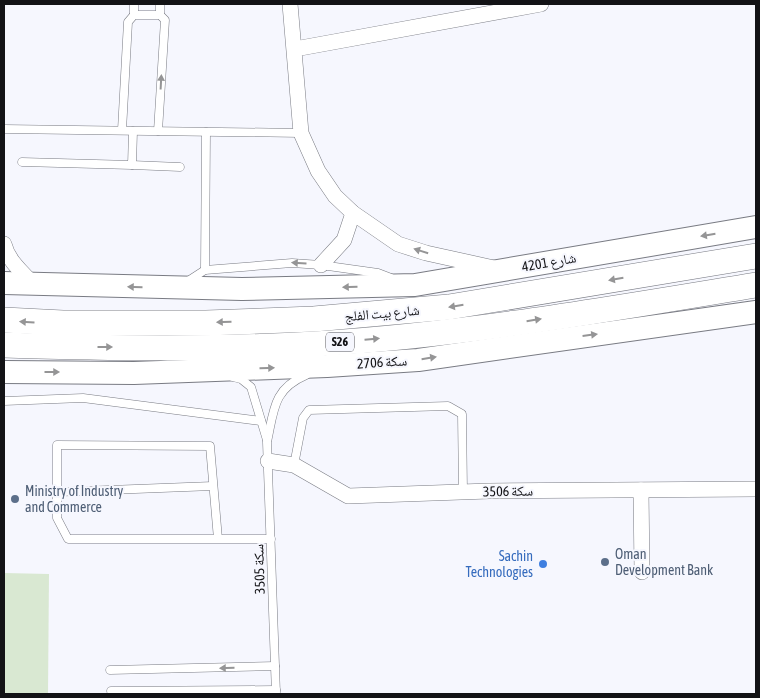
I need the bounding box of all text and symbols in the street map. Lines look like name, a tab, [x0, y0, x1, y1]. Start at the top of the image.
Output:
one-way arrow	[158, 74, 166, 90]
one-way arrow	[700, 232, 716, 240]
one-way arrow	[414, 247, 429, 255]
street label: شارع 4201	[521, 249, 578, 277]
one-way arrow	[290, 259, 306, 267]
one-way arrow	[608, 275, 624, 283]
one-way arrow	[127, 283, 143, 291]
one-way arrow	[342, 283, 358, 291]
street label: شارع بيت الفلج	[344, 302, 420, 326]
one-way arrow	[448, 302, 464, 310]
one-way arrow	[526, 315, 542, 323]
one-way arrow	[19, 317, 35, 325]
one-way arrow	[216, 319, 232, 327]
one-way arrow	[583, 331, 599, 339]
road number: S26	[326, 332, 354, 352]
one-way arrow	[364, 334, 380, 342]
one-way arrow	[97, 343, 113, 351]
street label: سكة 2706	[356, 352, 408, 372]
one-way arrow	[422, 354, 438, 362]
one-way arrow	[260, 364, 276, 372]
one-way arrow	[45, 368, 61, 376]
place label: Ministry of Industry and Commerce	[25, 483, 124, 515]
street label: سكة 3506	[483, 483, 533, 499]
marker: Ministry of Industry and Commerce	[9, 493, 21, 505]
street label: سكة 3505	[250, 544, 268, 594]
place label: Oman Development Bank	[615, 546, 713, 578]
place label: Sachin Technologies	[465, 548, 533, 580]
marker: Oman Development Bank	[599, 556, 611, 568]
marker: Sachin Technologies	[537, 558, 549, 570]
one-way arrow	[218, 664, 234, 672]

